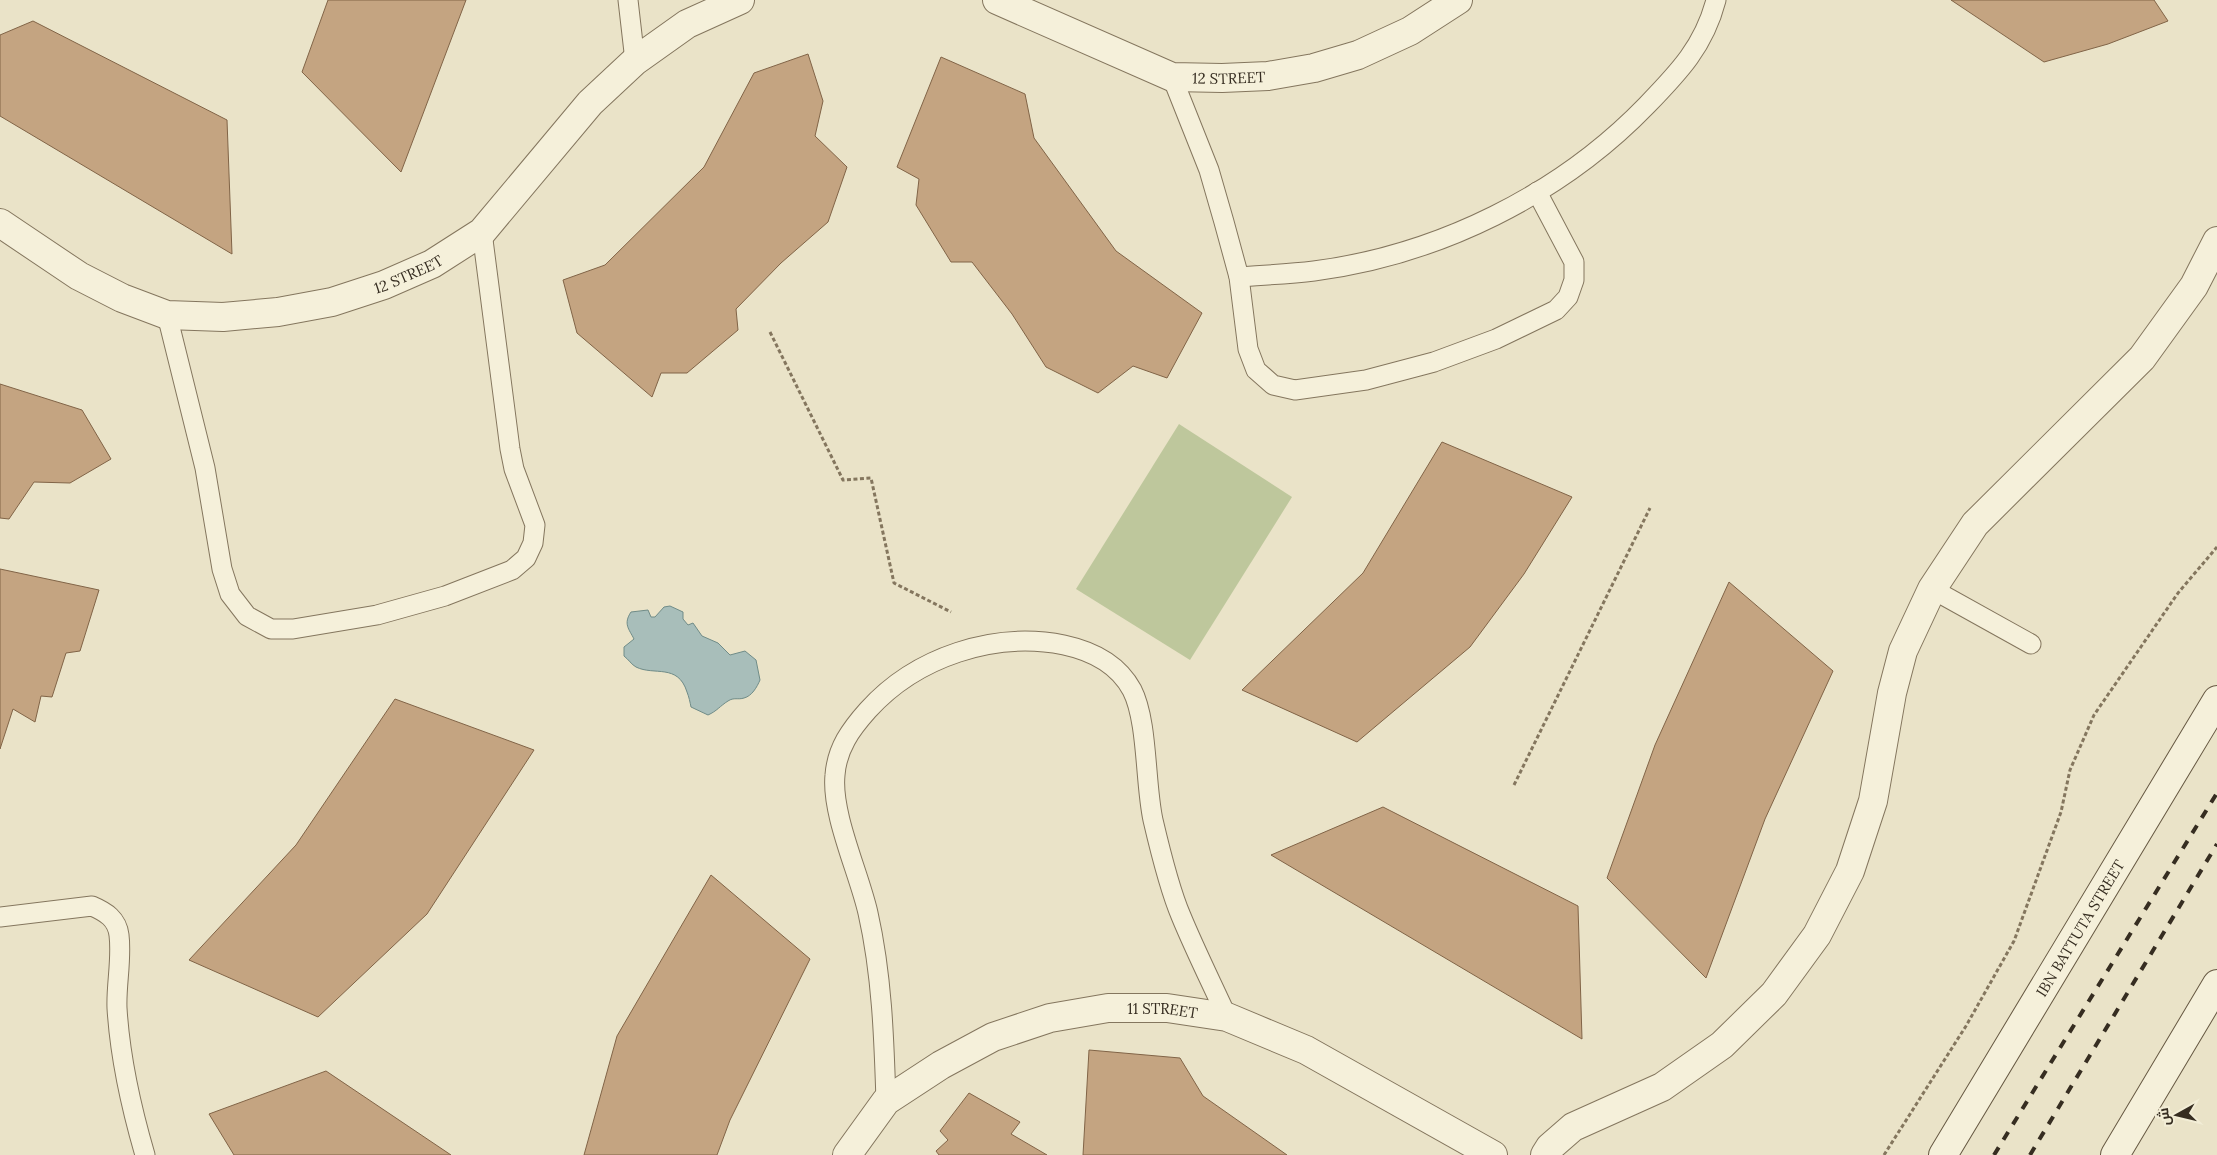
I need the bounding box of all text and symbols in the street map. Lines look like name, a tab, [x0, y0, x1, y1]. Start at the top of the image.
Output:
street label: 12 STREET	[1192, 67, 1266, 88]
street label: 12 STREET	[371, 250, 447, 297]
street label: IBN BATTUTA STREET	[2031, 856, 2128, 1000]
street label: 11 STREET	[1127, 999, 1199, 1022]
north arrow	[2152, 1090, 2202, 1140]
text: ش	[2154, 1107, 2174, 1127]

